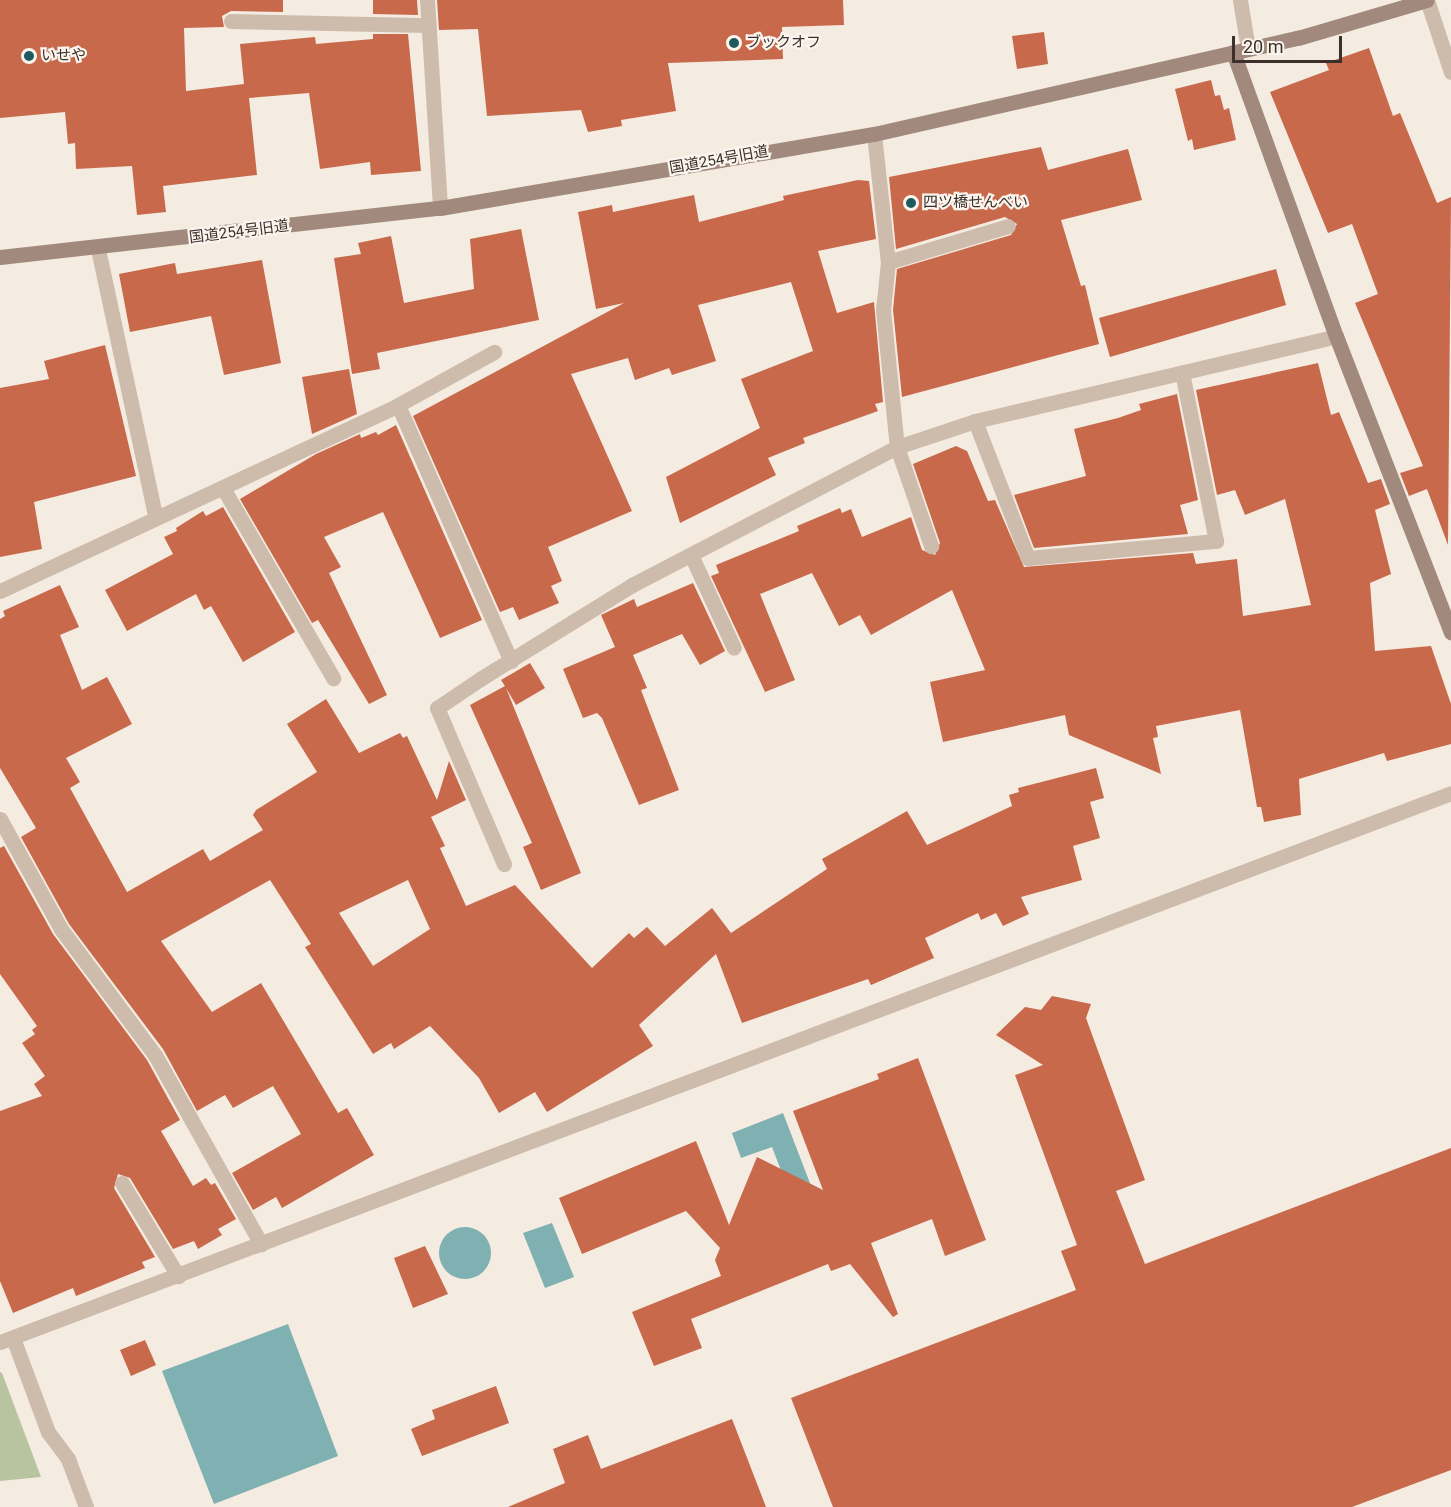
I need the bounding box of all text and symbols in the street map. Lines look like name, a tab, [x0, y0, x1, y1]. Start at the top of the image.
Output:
scale bar	[1235, 24, 1344, 62]
place label: ブックオフ	[746, 34, 821, 52]
marker: ブックオフ	[727, 36, 741, 50]
text: 20 m	[1243, 36, 1283, 57]
place label: いせや	[41, 47, 86, 65]
marker: いせや	[22, 49, 36, 63]
street label: 国道254号旧道	[668, 142, 770, 178]
place label: 四ツ橋せんべい	[923, 194, 1028, 212]
marker: 四ツ橋せんべい	[904, 196, 918, 210]
street label: 国道254号旧道	[188, 217, 290, 247]

